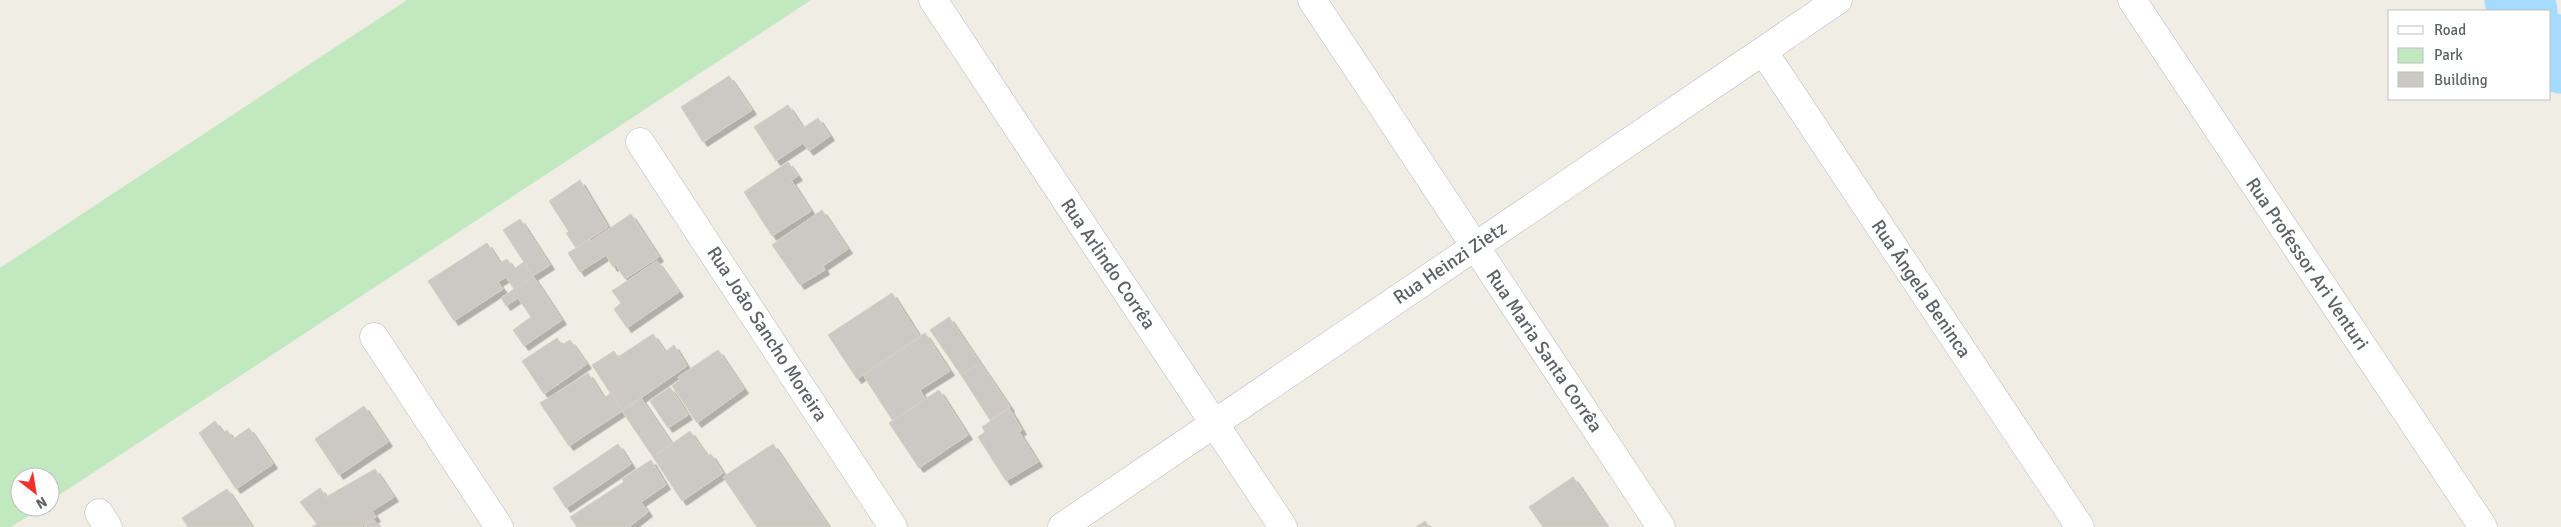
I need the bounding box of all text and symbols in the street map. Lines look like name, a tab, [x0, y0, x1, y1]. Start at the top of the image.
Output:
legend	[2388, 10, 2551, 100]
text: Road	[2434, 21, 2466, 39]
text: Park	[2434, 46, 2463, 64]
text: Building	[2434, 71, 2488, 89]
street label: Rua Professor Ari Venturi	[2240, 173, 2374, 355]
street label: Rua Arlindo Corrêa	[1055, 194, 1161, 334]
street label: Rua Ângela Beninca	[1866, 215, 1976, 363]
street label: Rua Heinzi Zietz	[1389, 216, 1511, 310]
street label: Rua João Sancho Moreira	[701, 242, 833, 426]
street label: Rua Maria Santa Corrêa	[1481, 265, 1607, 437]
north arrow	[10, 467, 60, 517]
text: N	[33, 493, 50, 513]

